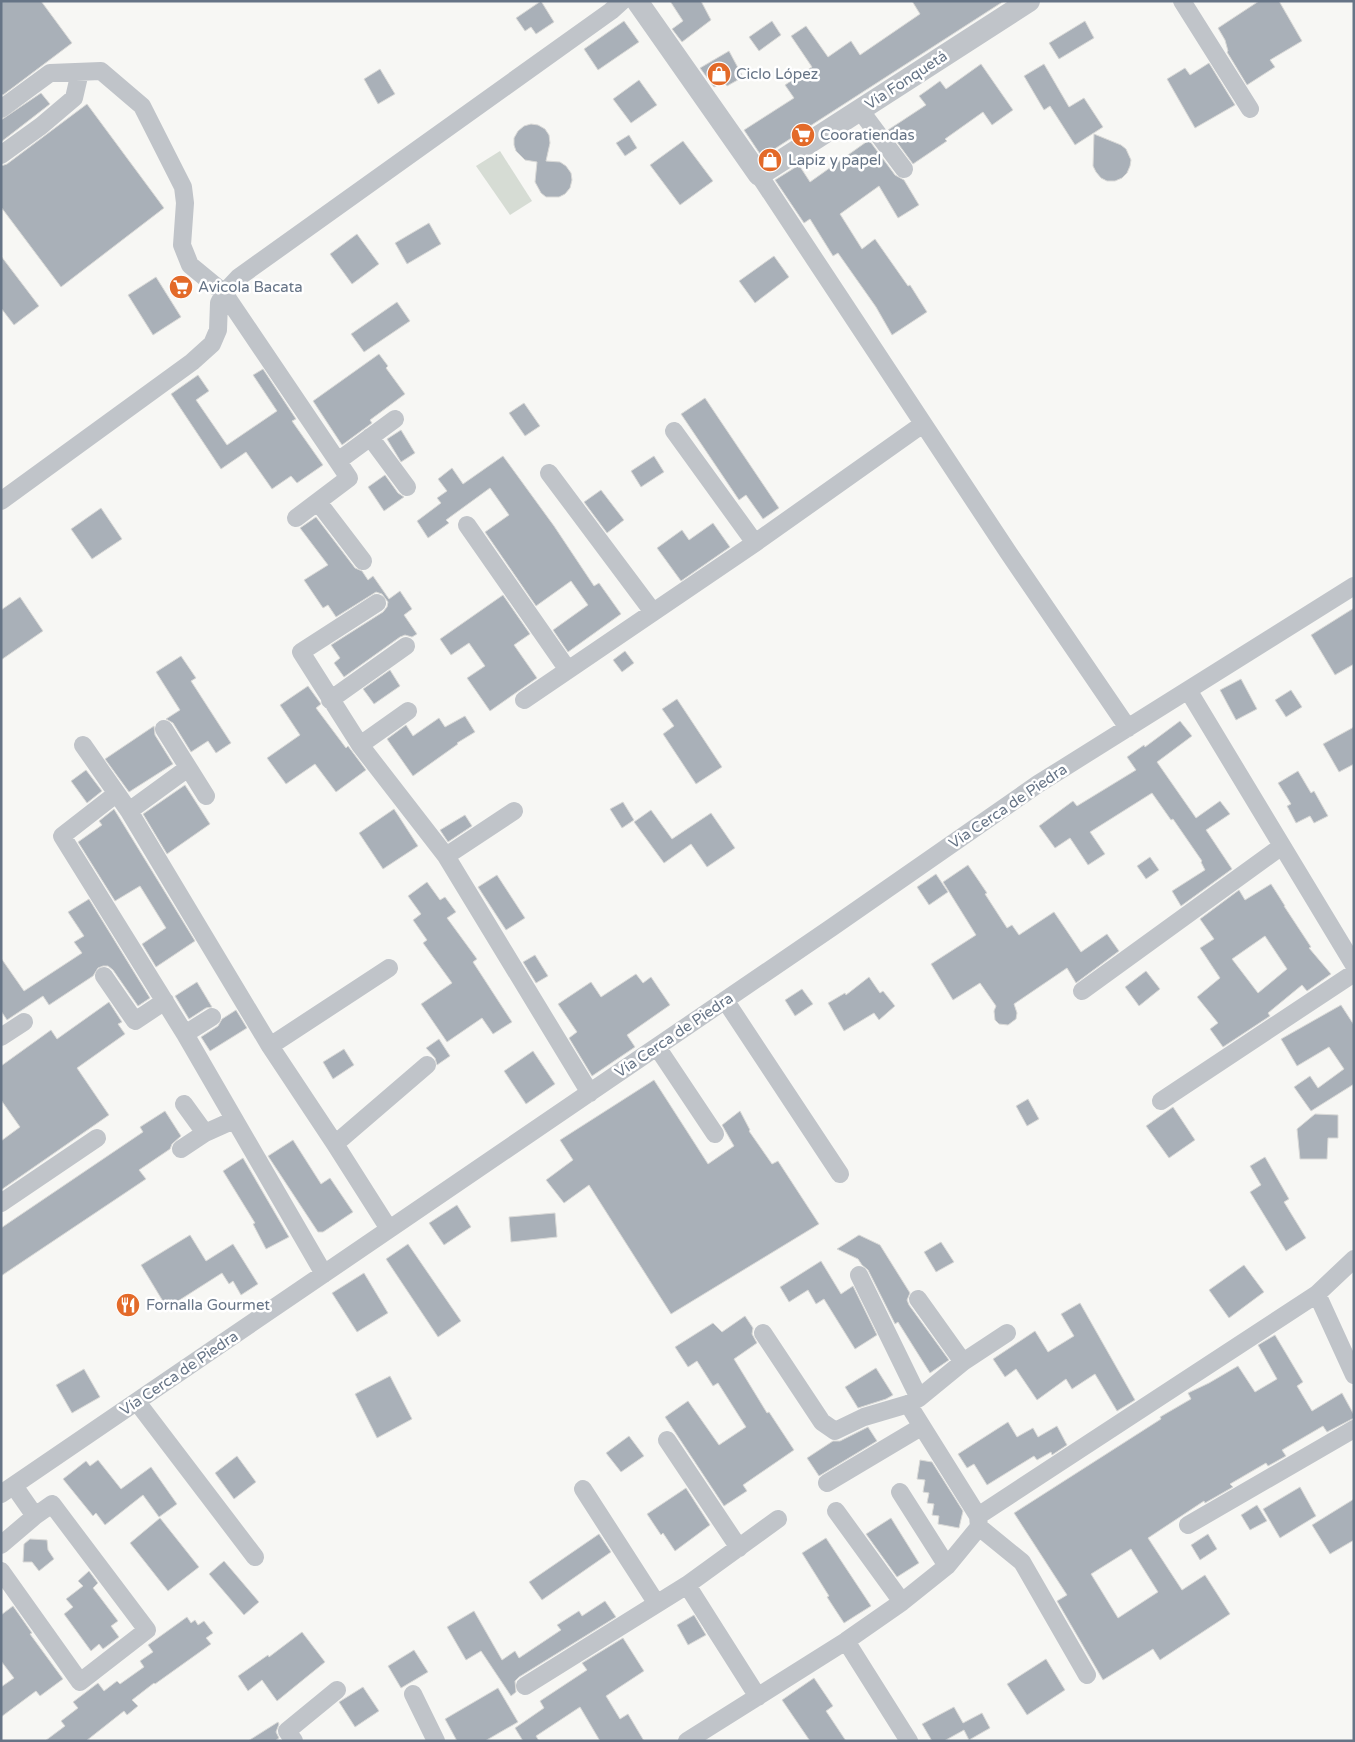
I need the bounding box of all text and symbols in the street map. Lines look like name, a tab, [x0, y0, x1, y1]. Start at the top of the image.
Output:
street label: Vía Fonquetá	[862, 47, 950, 113]
shop icon: Ciclo López	[706, 61, 732, 87]
place label: Ciclo López	[736, 65, 818, 83]
supermarket icon: Cooratiendas	[790, 122, 816, 148]
place label: Cooratiendas	[820, 126, 915, 144]
shop icon: Lapiz y papel	[757, 147, 783, 173]
place label: Lapiz y papel	[788, 151, 881, 169]
supermarket icon: Avicola Bacata	[168, 274, 194, 300]
place label: Avicola Bacata	[198, 278, 303, 296]
street label: Vía Cerca de Piedra	[946, 760, 1070, 852]
street label: Vía Cerca de Piedra	[612, 989, 736, 1081]
restaurant icon: Fornalla Gourmet	[115, 1292, 141, 1318]
place label: Fornalla Gourmet	[146, 1296, 270, 1314]
street label: Vía Cerca de Piedra	[117, 1327, 241, 1419]

